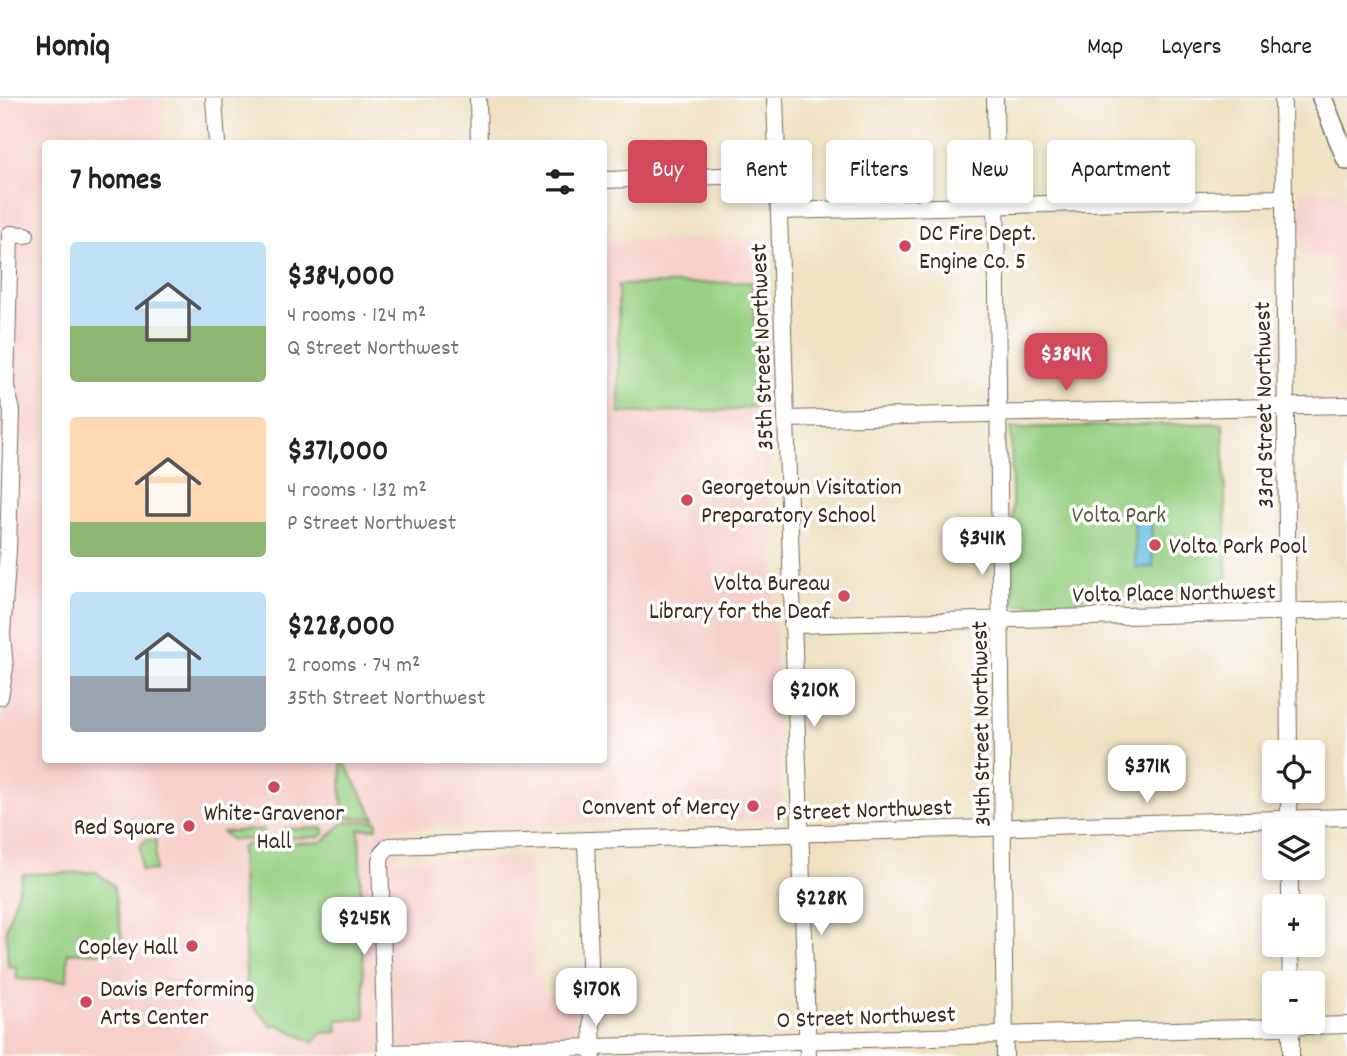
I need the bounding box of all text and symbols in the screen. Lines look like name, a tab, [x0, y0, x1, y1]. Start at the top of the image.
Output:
text: Homiq	[35, 25, 110, 72]
text: Map	[1087, 31, 1123, 65]
text: Layers	[1161, 31, 1222, 65]
text: Share	[1260, 31, 1312, 65]
chip: Buy	[628, 140, 707, 203]
chip: Rent	[721, 140, 812, 203]
chip: Filters	[826, 140, 933, 203]
chip: New	[947, 140, 1033, 203]
chip: Apartment	[1047, 140, 1195, 203]
text: 7 homes	[70, 161, 162, 204]
icon: filters	[541, 163, 579, 201]
place label: DC Fire Dept. Engine Co. 5	[919, 218, 1036, 280]
marker: DC Fire Dept. Engine Co. 5	[897, 238, 913, 254]
street label: 35th Street Northwest	[743, 243, 785, 451]
text: $384,000	[287, 257, 395, 300]
icon: home	[126, 270, 210, 354]
text: 4 rooms · 124 m²	[287, 300, 426, 333]
street label: 33rd Street Northwest	[1247, 301, 1285, 509]
text: Q Street Northwest	[287, 333, 459, 366]
pin: $384K	[1017, 334, 1115, 393]
text: $384K	[1040, 339, 1092, 372]
text: $371,000	[287, 432, 388, 475]
icon: home	[126, 445, 210, 529]
place label: Georgetown Visitation Preparatory School	[701, 472, 901, 534]
text: 4 rooms · 132 m²	[287, 475, 427, 508]
marker: Georgetown Visitation Preparatory School	[679, 492, 695, 508]
park label: Volta Park	[1072, 500, 1166, 534]
text: P Street Northwest	[287, 508, 456, 541]
pin: $341K	[933, 518, 1031, 577]
text: $341K	[958, 523, 1006, 556]
place label: Volta Park Pool	[1169, 531, 1307, 565]
marker: Volta Park Pool	[1147, 537, 1163, 553]
place label: Volta Bureau Library for the Deaf	[649, 568, 831, 630]
street label: Volta Place Northwest	[1072, 576, 1276, 614]
marker: Volta Bureau Library for the Deaf	[836, 588, 852, 604]
text: $228,000	[287, 607, 395, 650]
icon: home	[126, 620, 210, 704]
street label: 34th Street Northwest	[964, 621, 1002, 827]
text: 2 rooms · 74 m²	[287, 650, 420, 683]
pin: $210K	[765, 670, 863, 729]
text: $210K	[789, 675, 839, 708]
text: 35th Street Northwest	[287, 683, 486, 716]
map controls	[1262, 740, 1325, 1034]
button: locate	[1262, 740, 1325, 803]
pin: $371K	[1098, 746, 1196, 805]
text: $371K	[1124, 751, 1170, 784]
marker: White-Gravenor Hall	[266, 779, 282, 795]
place label: Convent of Mercy	[582, 792, 740, 826]
street label: P Street Northwest	[775, 792, 953, 832]
place label: White-Gravenor Hall	[204, 798, 344, 860]
marker: Convent of Mercy	[745, 798, 761, 814]
place label: Red Square	[74, 812, 175, 846]
button: layers	[1262, 817, 1325, 880]
marker: Red Square	[181, 818, 197, 834]
pin: $228K	[772, 878, 870, 937]
text: $228K	[795, 883, 847, 916]
button: +	[1262, 894, 1325, 957]
pin: $245K	[315, 898, 413, 957]
text: $245K	[338, 903, 390, 936]
place label: Copley Hall	[78, 932, 178, 966]
marker: Copley Hall	[184, 938, 200, 954]
pin: $170K	[547, 968, 645, 1028]
button: −	[1262, 971, 1325, 1034]
place label: Davis Performing Arts Center	[100, 974, 255, 1036]
text: $170K	[572, 974, 620, 1007]
marker: Davis Performing Arts Center	[78, 994, 94, 1010]
street label: O Street Northwest	[776, 999, 956, 1039]

